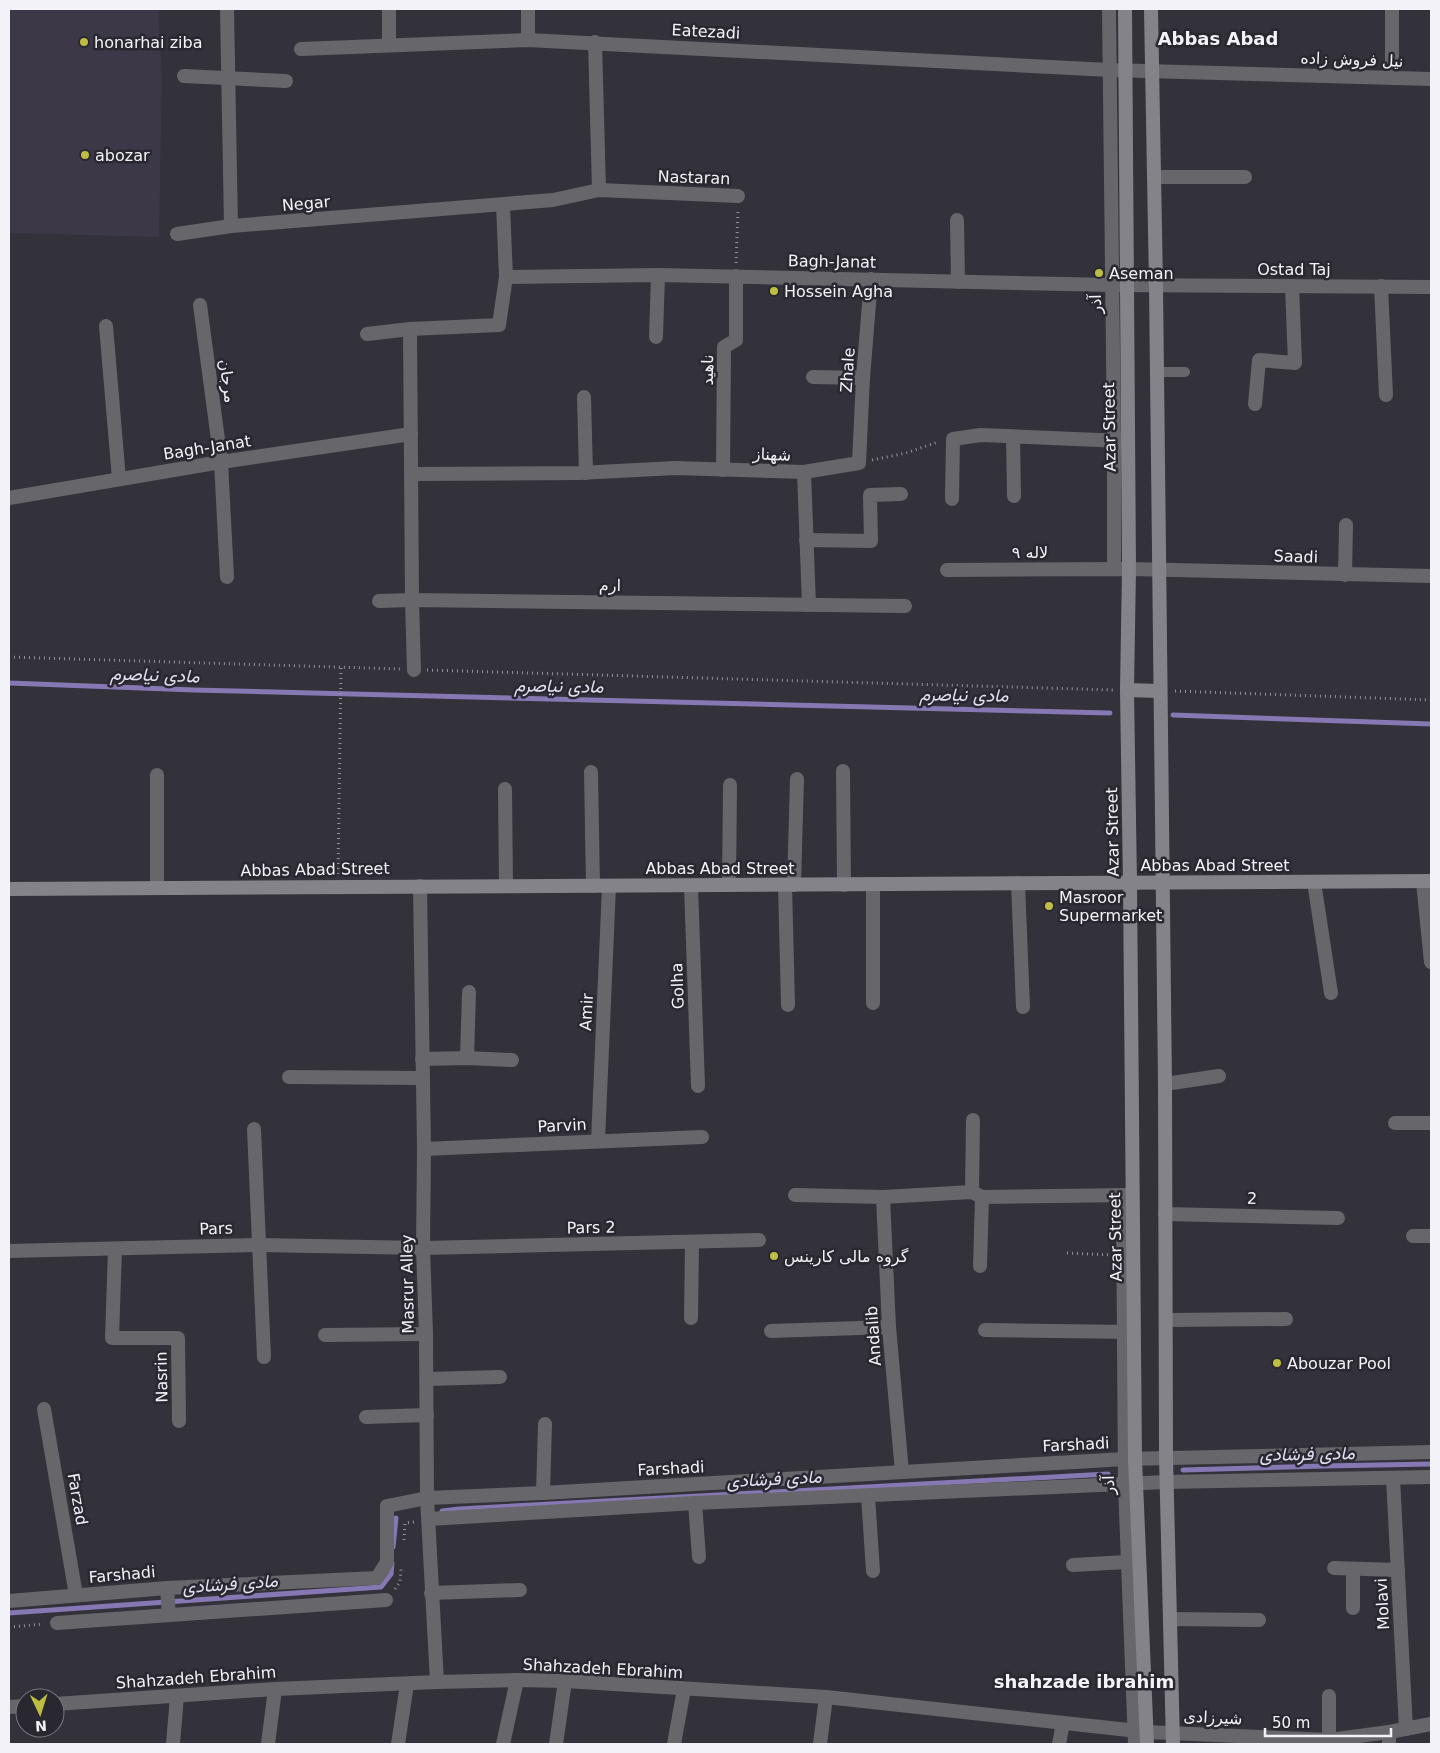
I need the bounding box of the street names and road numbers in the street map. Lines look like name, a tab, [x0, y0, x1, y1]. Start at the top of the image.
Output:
street label: Eatezadi	[671, 20, 741, 43]
street label: نیل فروش زاده	[1300, 48, 1404, 72]
street label: Nastaran	[657, 167, 731, 188]
street label: Negar	[281, 192, 331, 215]
street label: Bagh-Janat	[788, 251, 876, 272]
street label: Ostad Taj	[1257, 260, 1331, 279]
street label: آذر	[1086, 293, 1106, 315]
street label: Zhale	[836, 347, 859, 393]
street label: ناهید	[698, 354, 717, 386]
street label: مرجان	[214, 358, 240, 404]
street label: Azar Street	[1099, 382, 1120, 472]
street label: Bagh-Janat	[162, 431, 252, 464]
street label: شهناز	[752, 444, 791, 466]
street label: ۹ لاله	[1012, 543, 1048, 562]
street label: Saadi	[1273, 546, 1318, 567]
street label: ارم	[599, 576, 621, 596]
street label: Azar Street	[1102, 787, 1123, 877]
street label: Abbas Abad Street	[1140, 856, 1290, 875]
street label: Abbas Abad Street	[240, 859, 390, 880]
street label: Abbas Abad Street	[645, 859, 795, 878]
street label: Golha	[667, 962, 688, 1010]
street label: Amir	[576, 992, 597, 1031]
street label: Parvin	[537, 1115, 587, 1136]
street label: 2	[1247, 1189, 1257, 1208]
street label: Azar Street	[1105, 1192, 1126, 1282]
street label: Pars	[199, 1218, 233, 1239]
street label: Pars 2	[566, 1218, 616, 1237]
street label: Masrur Alley	[397, 1234, 418, 1334]
street label: Andalib	[862, 1305, 885, 1367]
street label: Nasrin	[152, 1351, 171, 1403]
street label: Farshadi	[1042, 1433, 1110, 1456]
street label: Farshadi	[637, 1457, 705, 1480]
street label: Farzad	[64, 1472, 91, 1527]
street label: آذر	[1099, 1474, 1119, 1496]
street label: Farshadi	[88, 1562, 156, 1587]
street label: Molavi	[1372, 1578, 1393, 1630]
street label: Shahzadeh Ebrahim	[522, 1655, 684, 1682]
street label: Shahzadeh Ebrahim	[115, 1662, 277, 1693]
street label: شیرزادی	[1183, 1706, 1243, 1730]

